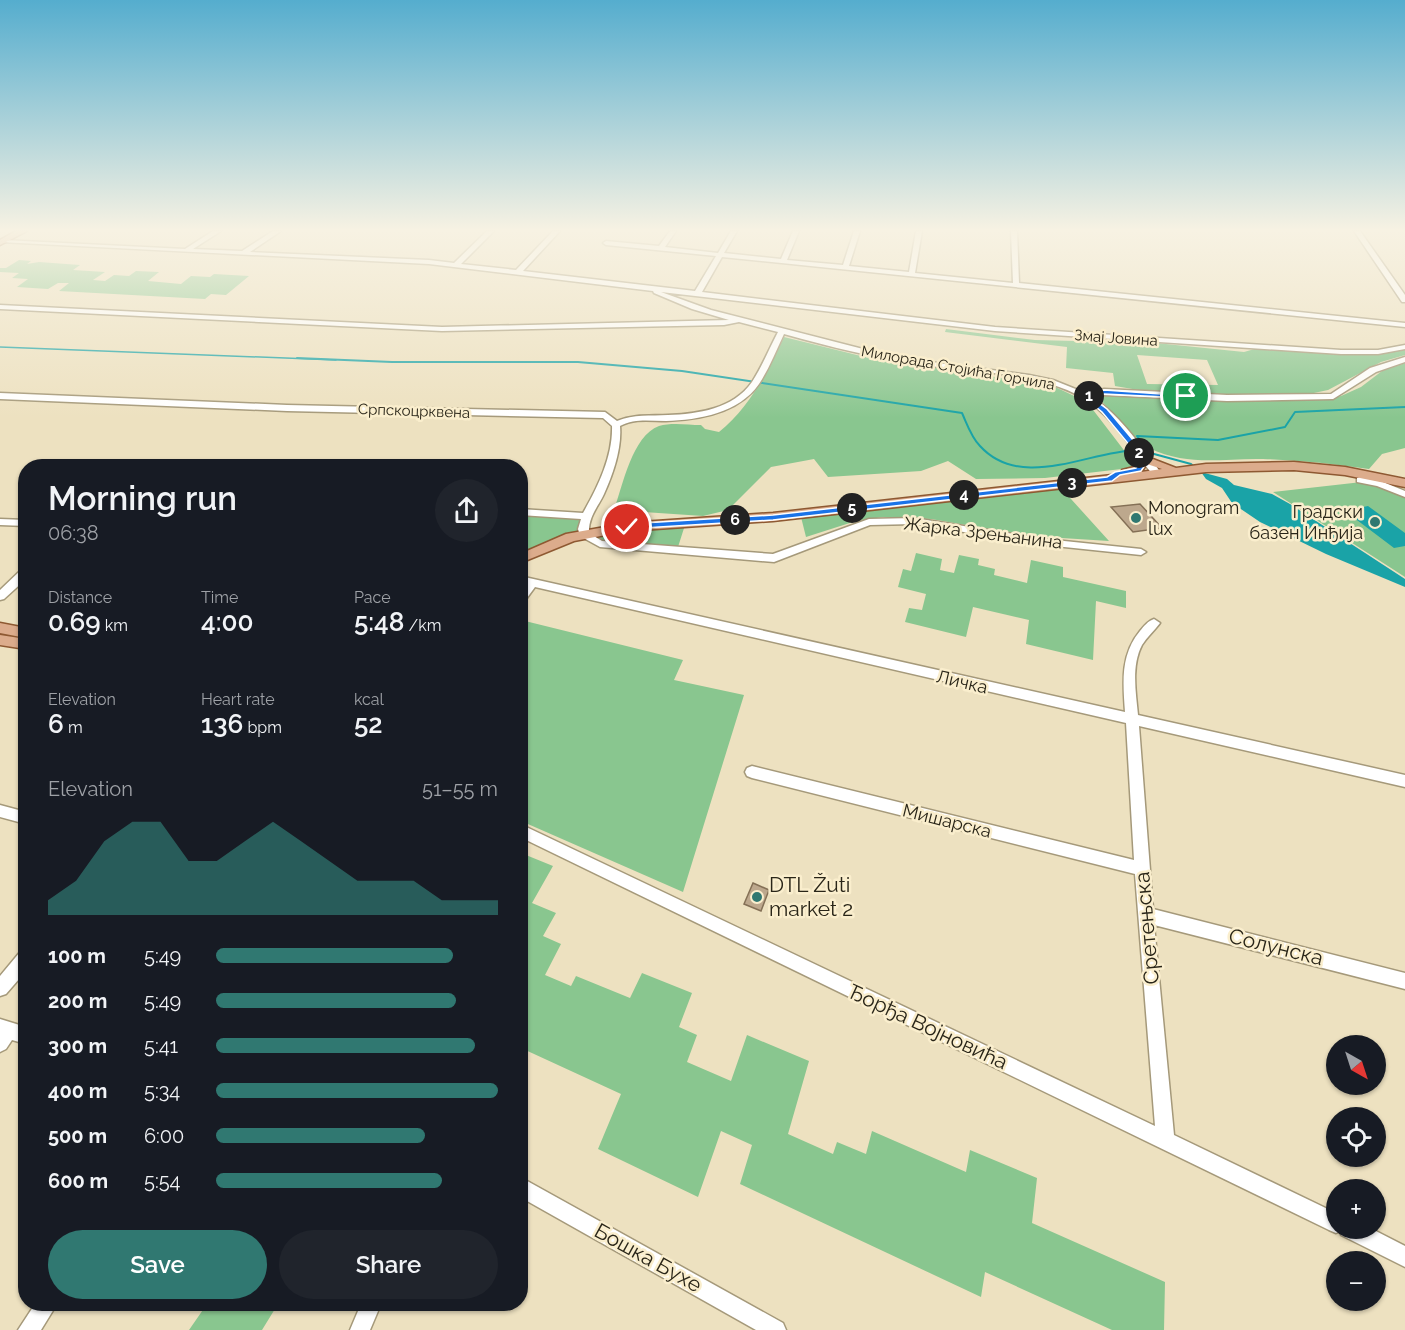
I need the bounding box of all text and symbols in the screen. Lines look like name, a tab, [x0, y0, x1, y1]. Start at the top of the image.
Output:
street label: Змај Јовина	[1074, 326, 1158, 350]
street label: Милорада Стојића Горчила	[860, 342, 1056, 394]
pin	[1160, 370, 1211, 421]
icon: arrive	[1169, 379, 1202, 412]
pin: 1	[1074, 381, 1104, 411]
text: 1	[1085, 386, 1093, 405]
street label: Српскоцрквена	[358, 400, 470, 422]
pin: 2	[1124, 438, 1154, 468]
text: 2	[1134, 443, 1144, 462]
pin: 3	[1057, 468, 1087, 498]
text: 3	[1068, 473, 1076, 492]
text: Morning run	[48, 479, 237, 518]
button: share	[435, 479, 498, 542]
pin: 4	[949, 480, 979, 510]
text: 4	[959, 485, 969, 504]
pin: 5	[837, 493, 867, 523]
place label: Monogram lux	[1148, 497, 1239, 539]
text: 5	[848, 498, 856, 517]
pin	[601, 501, 652, 552]
place label: Градски базен Инђија	[1249, 501, 1363, 543]
pin: 6	[720, 505, 750, 535]
icon: check	[610, 510, 643, 543]
text: 6	[730, 510, 740, 529]
marker: Monogram lux	[1129, 511, 1143, 525]
street label: Жарка Зрењанина	[903, 512, 1064, 553]
marker: Градски базен Инђија	[1368, 515, 1382, 529]
text: 06:38	[48, 521, 99, 545]
text: Distance	[48, 588, 112, 607]
text: Time	[201, 588, 238, 607]
text: Pace	[354, 588, 391, 607]
text: 0.69	[48, 607, 101, 637]
text: 4:00	[201, 607, 253, 637]
text: 5:48	[354, 607, 404, 637]
text: km	[101, 616, 128, 635]
text: /km	[404, 616, 441, 635]
street label: Личка	[934, 665, 990, 698]
text: Elevation	[48, 690, 116, 709]
text: Heart rate	[201, 690, 275, 709]
text: kcal	[354, 690, 384, 709]
text: 6	[48, 709, 64, 739]
text: 136	[201, 709, 243, 739]
text: 52	[354, 709, 383, 739]
text: m	[64, 718, 83, 737]
text: bpm	[243, 718, 282, 737]
text: Elevation	[48, 777, 133, 801]
text: 51–55 m	[422, 777, 498, 801]
street label: Мишарска	[901, 799, 994, 842]
street label: Сретењска	[1129, 871, 1164, 985]
place label: DTL Žuti market 2	[769, 872, 853, 921]
marker: DTL Žuti market 2	[750, 890, 764, 904]
street label: Солунска	[1226, 923, 1326, 970]
text: 100 m	[48, 944, 106, 968]
text: 5:49	[144, 944, 181, 968]
street label: Ђорђа Војновића	[845, 979, 1012, 1074]
text: 200 m	[48, 989, 107, 1013]
text: 5:49	[144, 989, 181, 1013]
text: 300 m	[48, 1034, 107, 1058]
text: 5:41	[144, 1034, 178, 1058]
north arrow	[1326, 1035, 1386, 1095]
map controls	[1326, 1035, 1386, 1311]
text: 400 m	[48, 1079, 107, 1103]
text: 5:34	[144, 1079, 180, 1103]
button: locate	[1326, 1107, 1386, 1167]
text: 500 m	[48, 1124, 107, 1148]
text: 6:00	[144, 1124, 184, 1148]
text: 600 m	[48, 1169, 108, 1193]
text: 5:54	[144, 1169, 180, 1193]
button: +	[1326, 1179, 1386, 1239]
street label: Бошка Бухе	[590, 1218, 706, 1297]
button: Save	[48, 1230, 267, 1299]
button: Share	[279, 1230, 498, 1299]
button: −	[1326, 1251, 1386, 1311]

